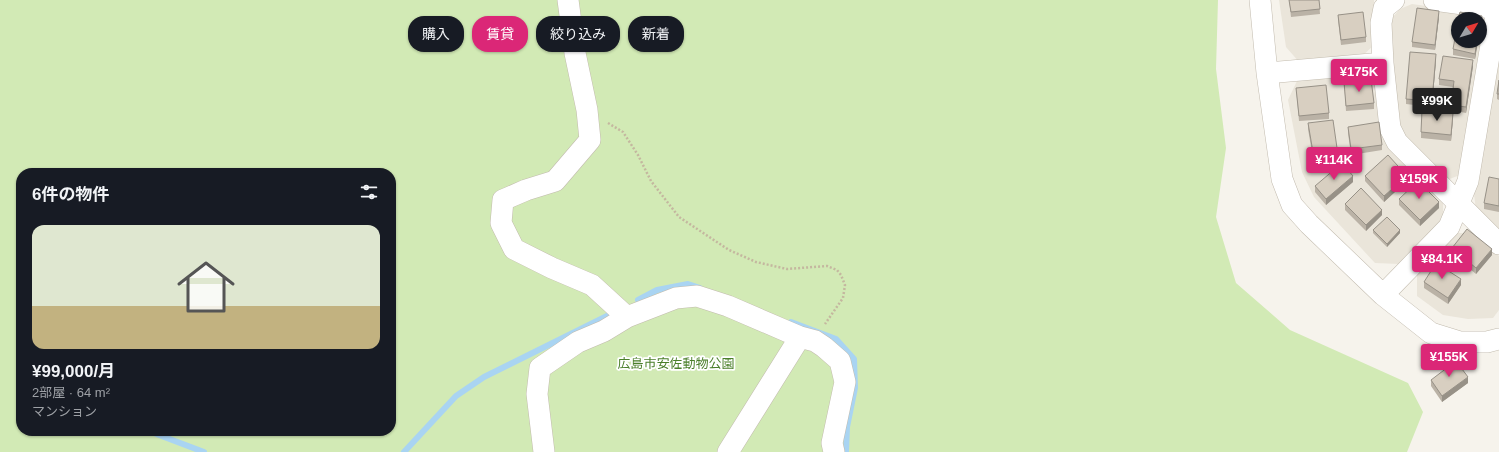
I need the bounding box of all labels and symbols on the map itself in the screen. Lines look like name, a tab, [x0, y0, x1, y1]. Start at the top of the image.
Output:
north arrow	[1451, 12, 1487, 48]
pin: ¥175K	[1331, 59, 1387, 93]
pin: ¥99K	[1413, 88, 1461, 122]
pin: ¥114K	[1306, 147, 1362, 181]
pin: ¥159K	[1391, 166, 1447, 200]
pin: ¥84.1K	[1409, 246, 1475, 280]
pin: ¥155K	[1421, 344, 1477, 378]
park label: 広島市安佐動物公園	[617, 356, 735, 371]

